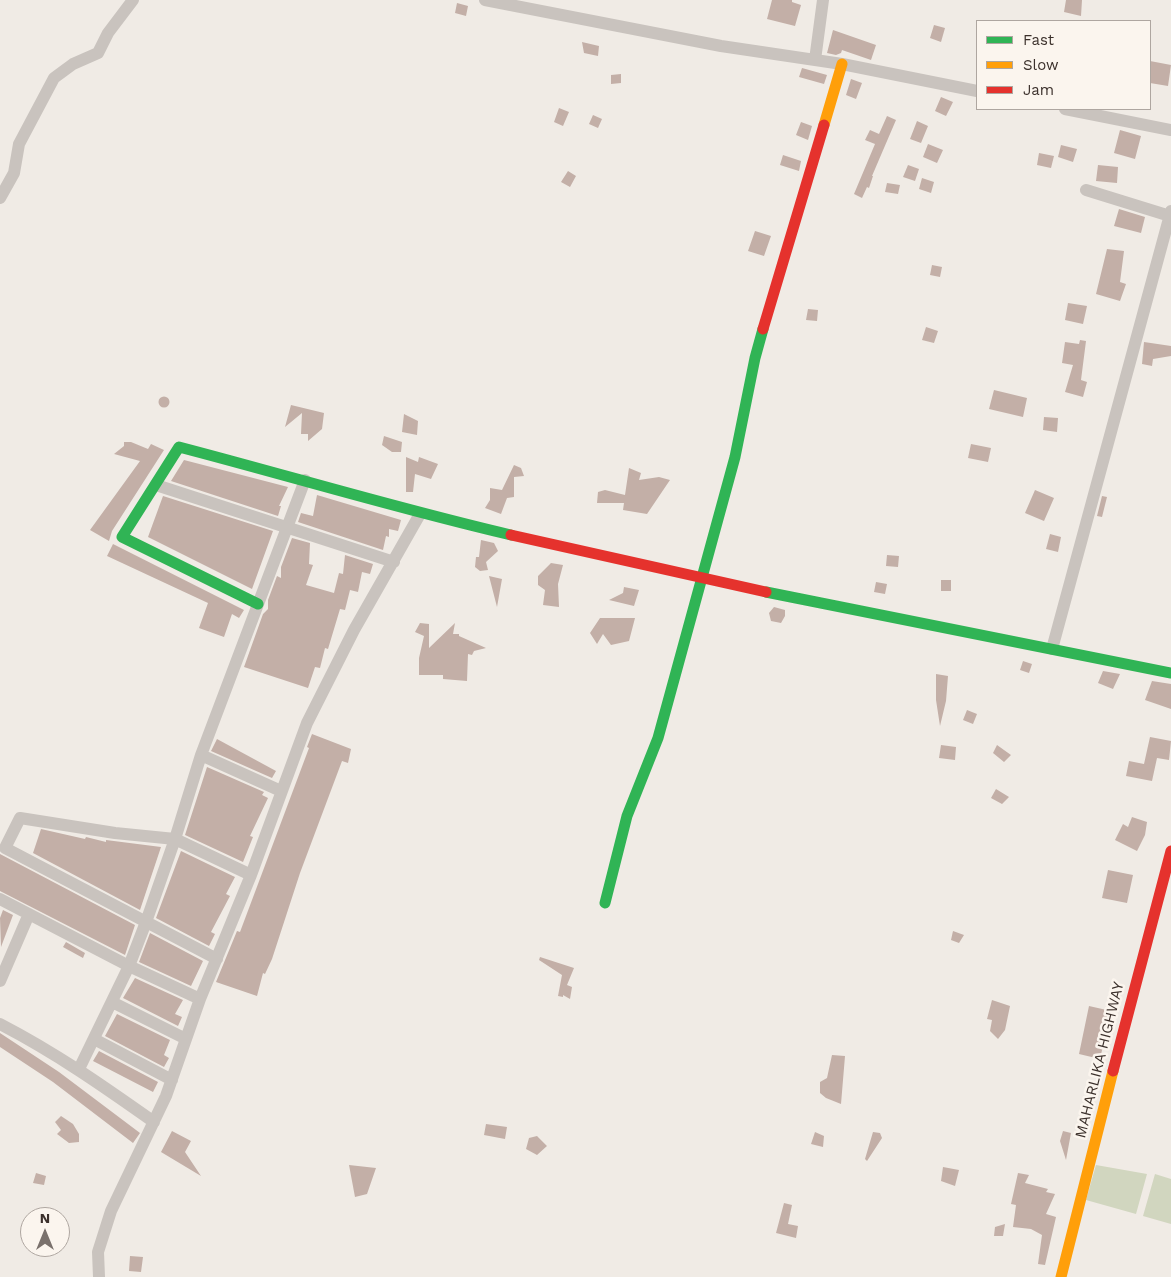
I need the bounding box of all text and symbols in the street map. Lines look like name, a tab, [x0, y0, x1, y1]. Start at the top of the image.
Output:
legend	[976, 20, 1151, 110]
text: Fast	[1023, 31, 1054, 49]
text: Slow	[1023, 56, 1059, 74]
text: Jam	[1023, 81, 1054, 99]
street label: MAHARLIKA HIGHWAY	[1072, 980, 1128, 1140]
north arrow	[20, 1207, 70, 1257]
text: N	[40, 1210, 50, 1226]

